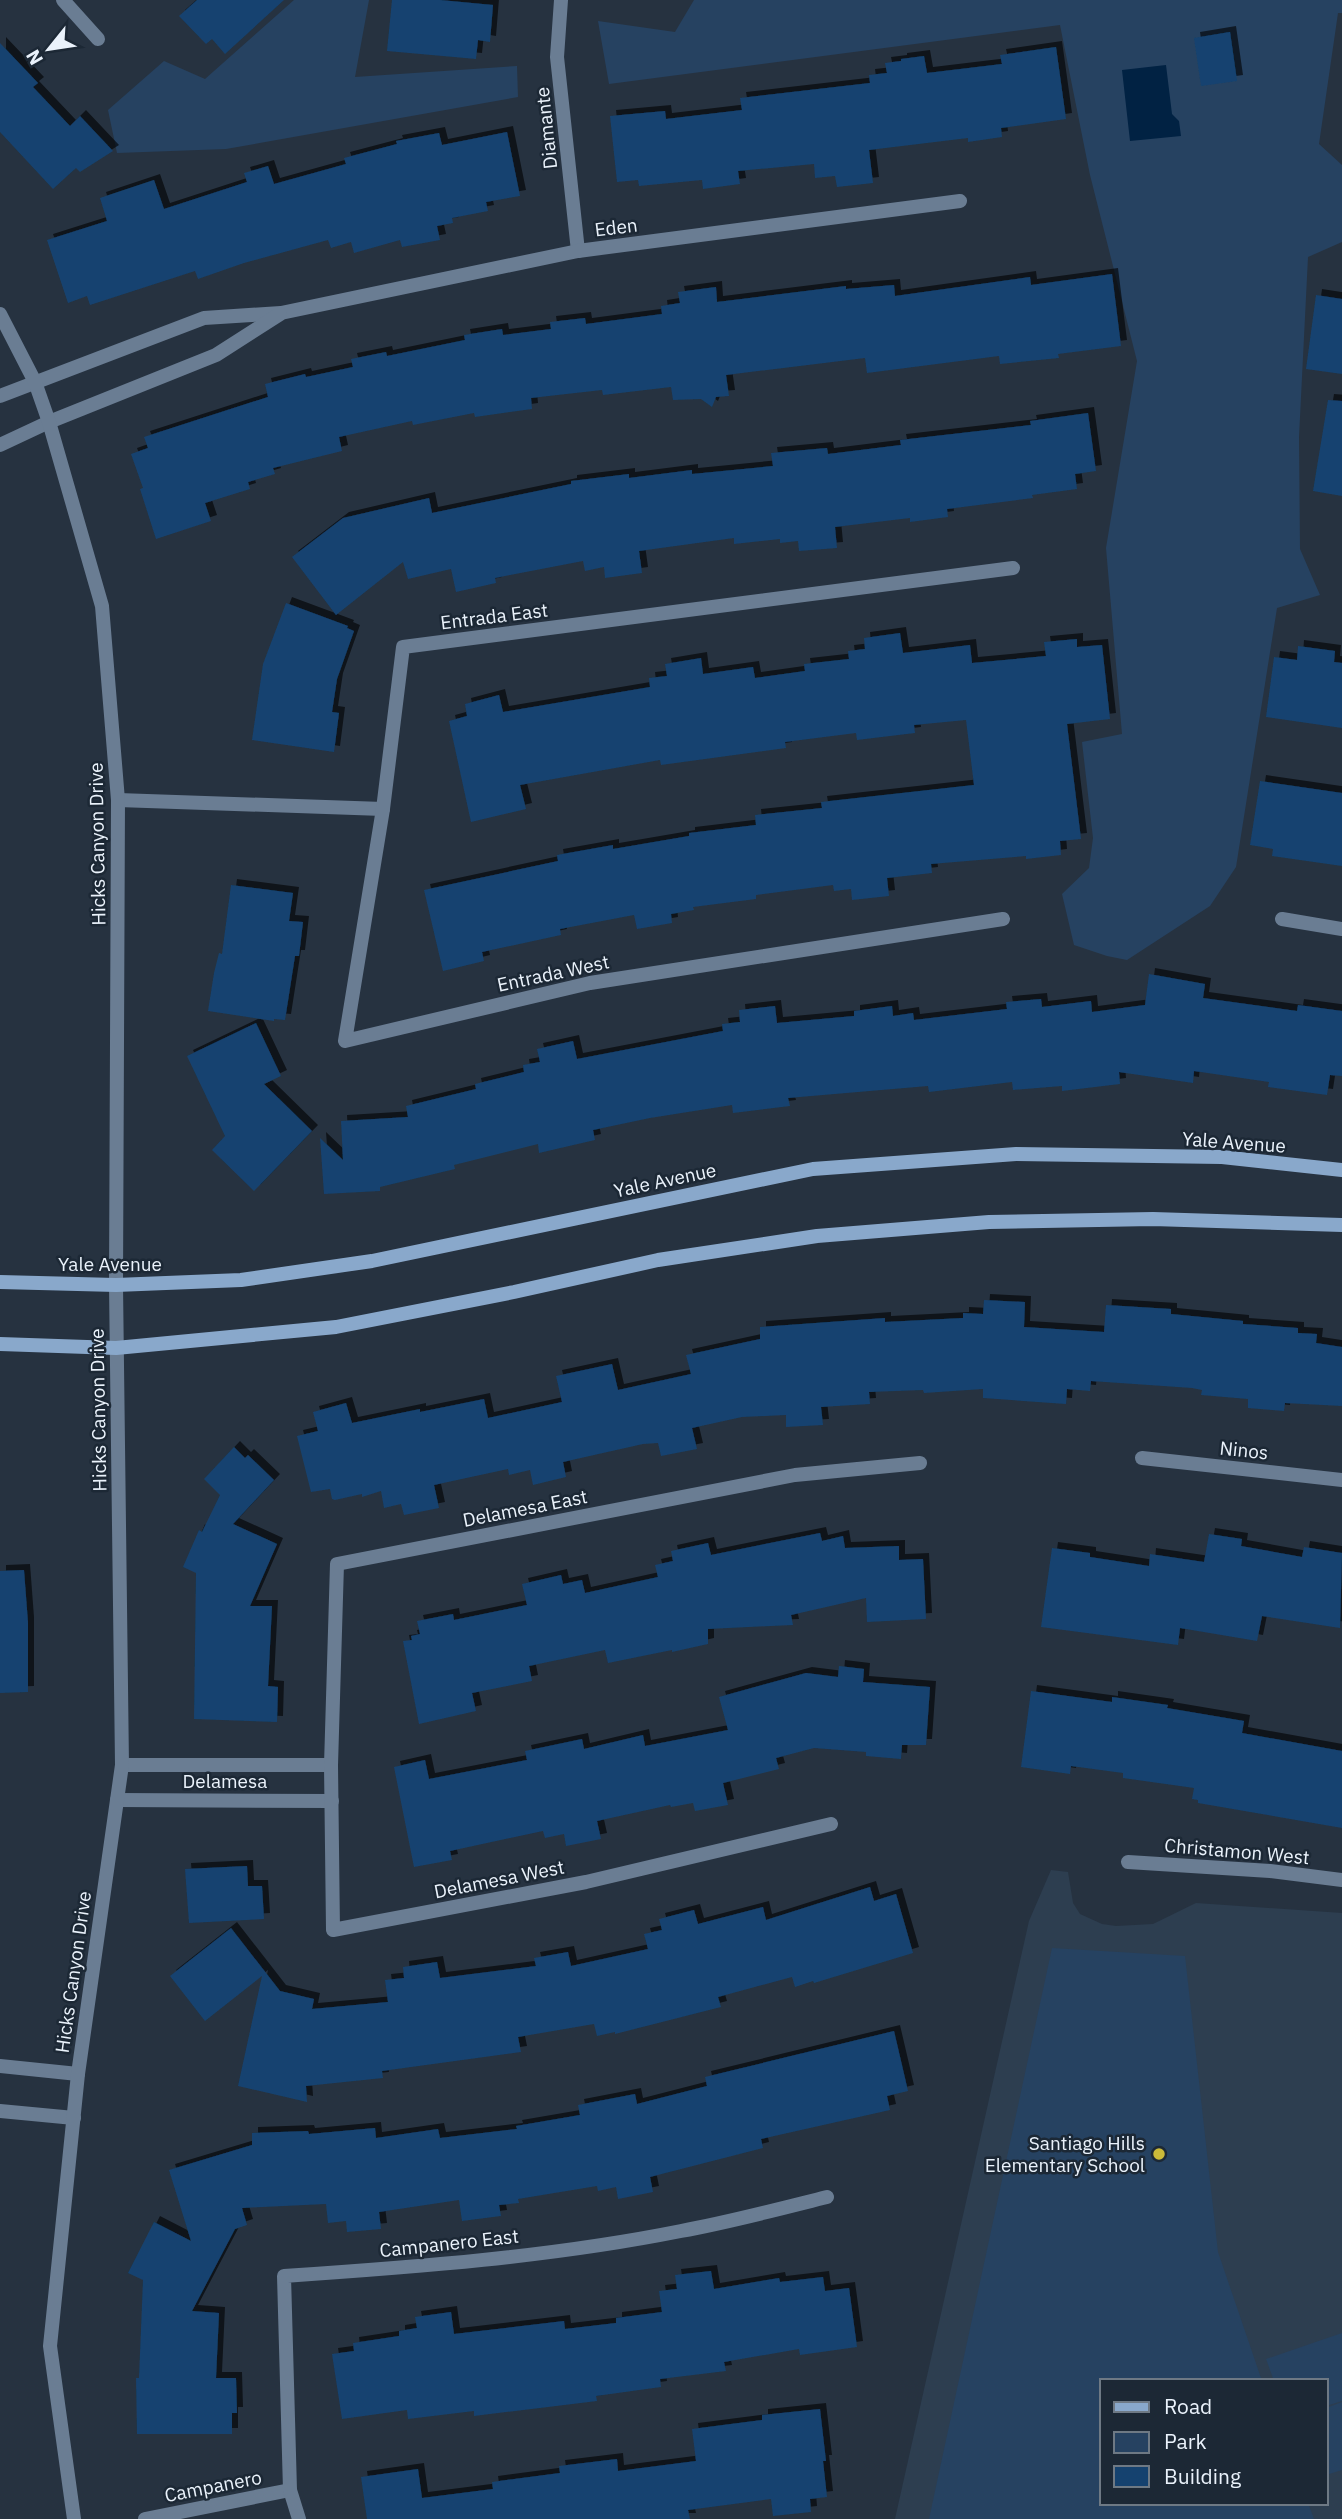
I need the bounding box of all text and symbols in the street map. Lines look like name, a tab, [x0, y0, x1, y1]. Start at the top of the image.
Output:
north arrow	[14, 14, 84, 84]
text: N	[20, 46, 48, 69]
street label: Diamante	[530, 86, 562, 170]
street label: Eden	[593, 212, 639, 242]
street label: Entrada East	[439, 597, 549, 635]
street label: Hicks Canyon Drive	[84, 762, 110, 926]
street label: Entrada West	[495, 949, 611, 997]
street label: Yale Avenue	[1181, 1126, 1287, 1158]
street label: Yale Avenue	[612, 1157, 718, 1203]
street label: Yale Avenue	[58, 1252, 162, 1276]
street label: Hicks Canyon Drive	[85, 1328, 111, 1492]
street label: Ninos	[1218, 1436, 1270, 1464]
street label: Delamesa East	[461, 1484, 589, 1532]
street label: Delamesa	[183, 1769, 267, 1793]
street label: Christamon West	[1163, 1833, 1311, 1869]
street label: Delamesa West	[432, 1855, 566, 1903]
street label: Hicks Canyon Drive	[50, 1889, 96, 2055]
place label: Santiago Hills Elementary School	[985, 2131, 1145, 2177]
marker: Santiago Hills Elementary School	[1151, 2146, 1167, 2162]
street label: Campanero East	[378, 2224, 520, 2262]
legend	[1100, 2379, 1328, 2505]
text: Road	[1164, 2392, 1212, 2420]
text: Park	[1164, 2427, 1207, 2455]
text: Building	[1164, 2462, 1241, 2490]
street label: Campanero	[162, 2465, 264, 2507]

